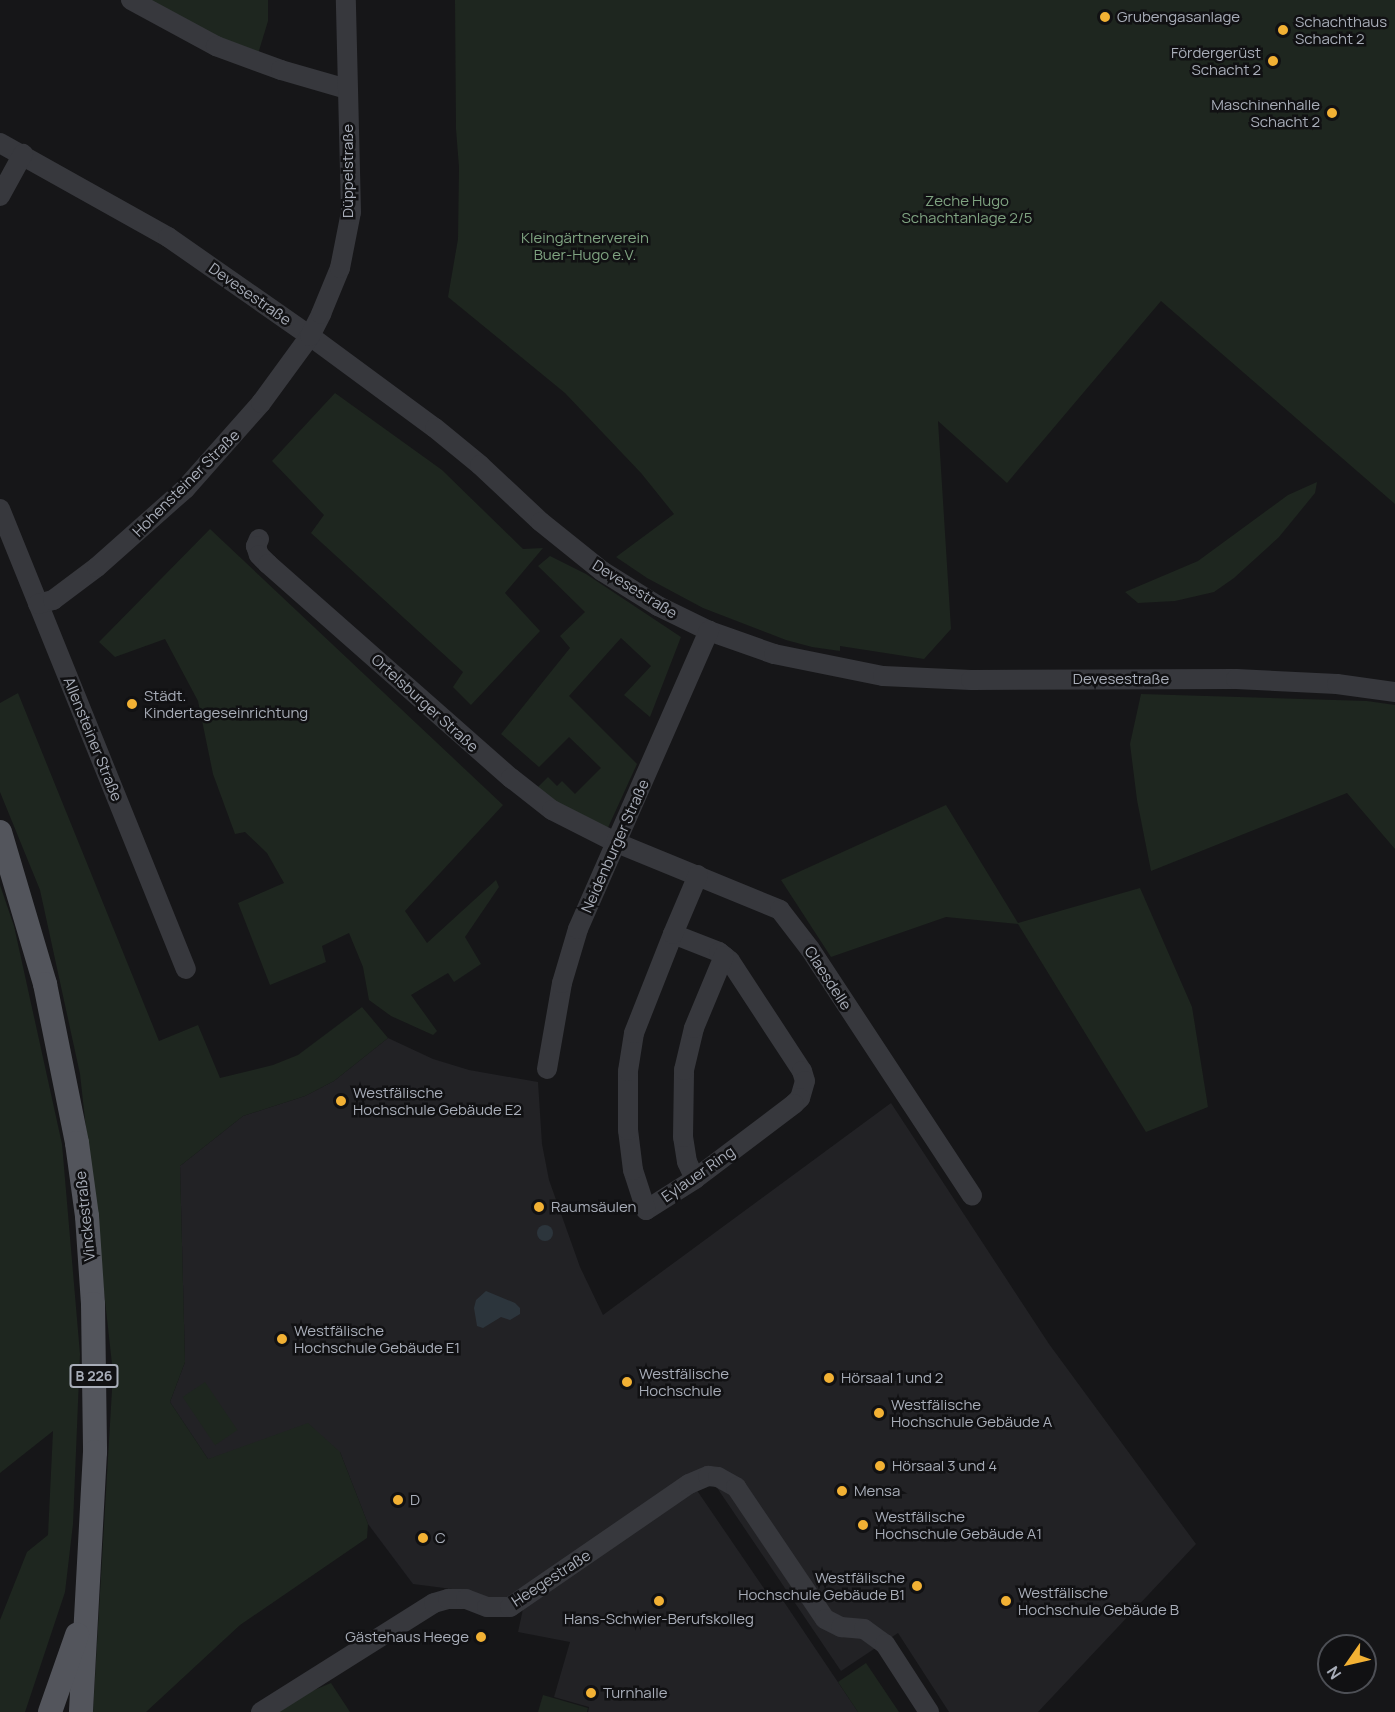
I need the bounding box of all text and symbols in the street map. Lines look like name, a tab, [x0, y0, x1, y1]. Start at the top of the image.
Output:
place label: Grubengasanlage	[1117, 8, 1240, 26]
marker: Grubengasanlage	[1098, 10, 1112, 24]
place label: Schachthaus Schacht 2	[1295, 12, 1387, 47]
marker: Schachthaus Schacht 2	[1276, 23, 1290, 37]
place label: Fördergerüst Schacht 2	[1171, 43, 1261, 78]
marker: Fördergerüst Schacht 2	[1266, 54, 1280, 68]
place label: Maschinenhalle Schacht 2	[1211, 95, 1320, 130]
marker: Maschinenhalle Schacht 2	[1325, 106, 1339, 120]
street label: Düppelstraße	[339, 124, 357, 218]
park label: Zeche Hugo Schachtanlage 2/5	[902, 191, 1032, 226]
park label: Kleingärtnerverein Buer-Hugo e.V.	[521, 228, 649, 263]
street label: Devesestraße	[205, 259, 295, 329]
street label: Hohensteiner Straße	[129, 426, 243, 540]
street label: Devesestraße	[589, 556, 681, 622]
street label: Ortelsburger Straße	[368, 650, 482, 756]
street label: Devesestraße	[1073, 670, 1169, 688]
street label: Allensteiner Straße	[60, 674, 126, 804]
place label: Städt. Kindertageseinrichtung	[144, 686, 308, 721]
marker: Städt. Kindertageseinrichtung	[125, 697, 139, 711]
street label: Neidenburger Straße	[577, 776, 653, 916]
street label: Claesdelle	[801, 943, 855, 1013]
place label: Westfälische Hochschule Gebäude E2	[353, 1083, 522, 1118]
marker: Westfälische Hochschule Gebäude E2	[334, 1094, 348, 1108]
street label: Eylauer Ring	[658, 1142, 738, 1206]
street label: Vinckestraße	[71, 1170, 99, 1262]
place label: Raumsäulen	[551, 1198, 636, 1216]
marker: Raumsäulen	[532, 1200, 546, 1214]
place label: Westfälische Hochschule Gebäude E1	[294, 1321, 460, 1356]
marker: Westfälische Hochschule Gebäude E1	[275, 1332, 289, 1346]
place label: Westfälische Hochschule	[639, 1364, 729, 1399]
road number: B 226	[68, 1365, 119, 1387]
place label: Hörsaal 1 und 2	[841, 1369, 943, 1387]
marker: Hörsaal 1 und 2	[822, 1371, 836, 1385]
marker: Westfälische Hochschule	[620, 1375, 634, 1389]
place label: Westfälische Hochschule Gebäude A	[891, 1395, 1052, 1430]
marker: Westfälische Hochschule Gebäude A	[872, 1406, 886, 1420]
place label: Hörsaal 3 und 4	[892, 1457, 997, 1475]
marker: Hörsaal 3 und 4	[873, 1459, 887, 1473]
place label: Mensa	[854, 1482, 900, 1500]
marker: Mensa	[835, 1484, 849, 1498]
place label: D	[410, 1491, 420, 1509]
marker: D	[391, 1493, 405, 1507]
place label: Westfälische Hochschule Gebäude A1	[875, 1507, 1042, 1542]
marker: Westfälische Hochschule Gebäude A1	[856, 1518, 870, 1532]
place label: C	[435, 1529, 446, 1547]
marker: C	[416, 1531, 430, 1545]
street label: Heegestraße	[508, 1546, 594, 1610]
place label: Westfälische Hochschule Gebäude B1	[738, 1568, 905, 1603]
marker: Westfälische Hochschule Gebäude B1	[910, 1579, 924, 1593]
place label: Westfälische Hochschule Gebäude B	[1018, 1583, 1179, 1618]
marker: Hans-Schwier-Berufskolleg	[652, 1594, 666, 1608]
marker: Westfälische Hochschule Gebäude B	[999, 1594, 1013, 1608]
place label: Hans-Schwier-Berufskolleg	[564, 1610, 754, 1628]
place label: Gästehaus Heege	[345, 1628, 469, 1646]
marker: Gästehaus Heege	[474, 1630, 488, 1644]
north arrow	[1317, 1634, 1377, 1694]
text: N	[1321, 1662, 1346, 1684]
place label: Turnhalle	[603, 1684, 667, 1702]
marker: Turnhalle	[584, 1686, 598, 1700]

